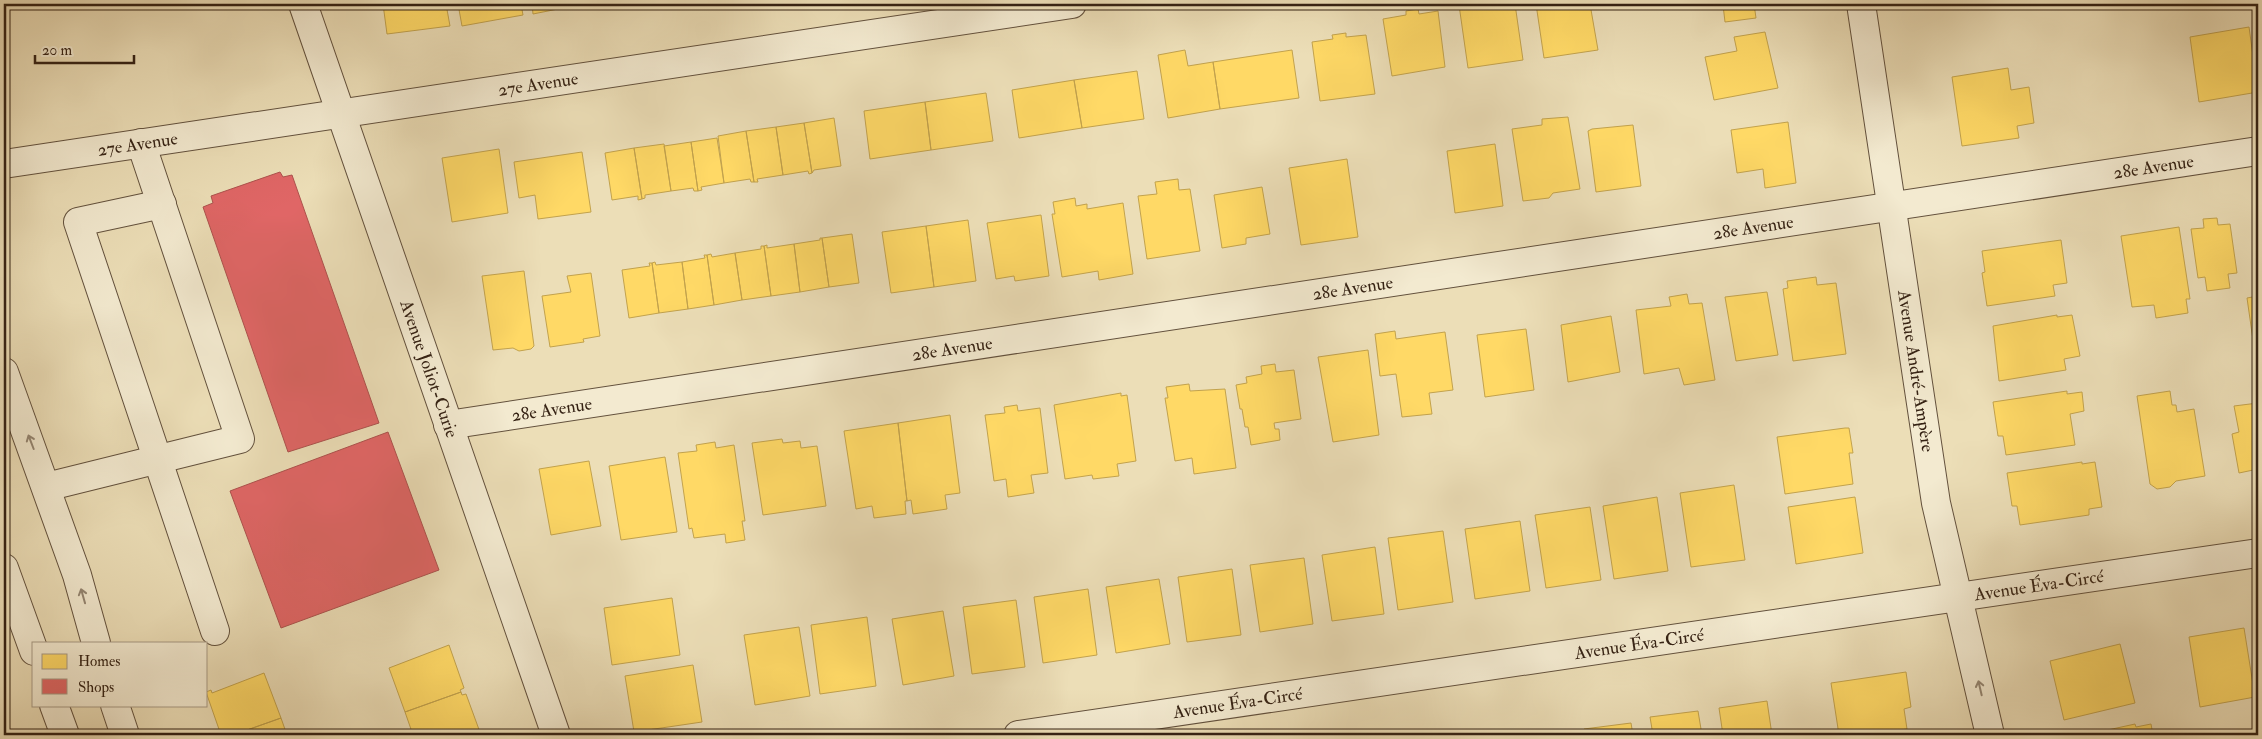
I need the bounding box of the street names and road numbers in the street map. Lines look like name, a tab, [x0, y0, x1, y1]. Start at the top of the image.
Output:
street label: 27e Avenue	[496, 67, 580, 101]
street label: 27e Avenue	[96, 127, 180, 161]
street label: 28e Avenue	[2112, 149, 2196, 184]
street label: 28e Avenue	[1711, 210, 1795, 245]
street label: 28e Avenue	[1311, 271, 1395, 305]
street label: Avenue André-Ampère	[1892, 287, 1940, 454]
street label: Avenue Joliot-Curie	[394, 296, 464, 441]
street label: 28e Avenue	[910, 331, 995, 366]
street label: 28e Avenue	[510, 392, 594, 427]
street label: Avenue Éva-Circé	[1972, 564, 2106, 606]
street label: Avenue Éva-Circé	[1572, 623, 1706, 665]
street label: Avenue Éva-Circé	[1170, 682, 1304, 724]

